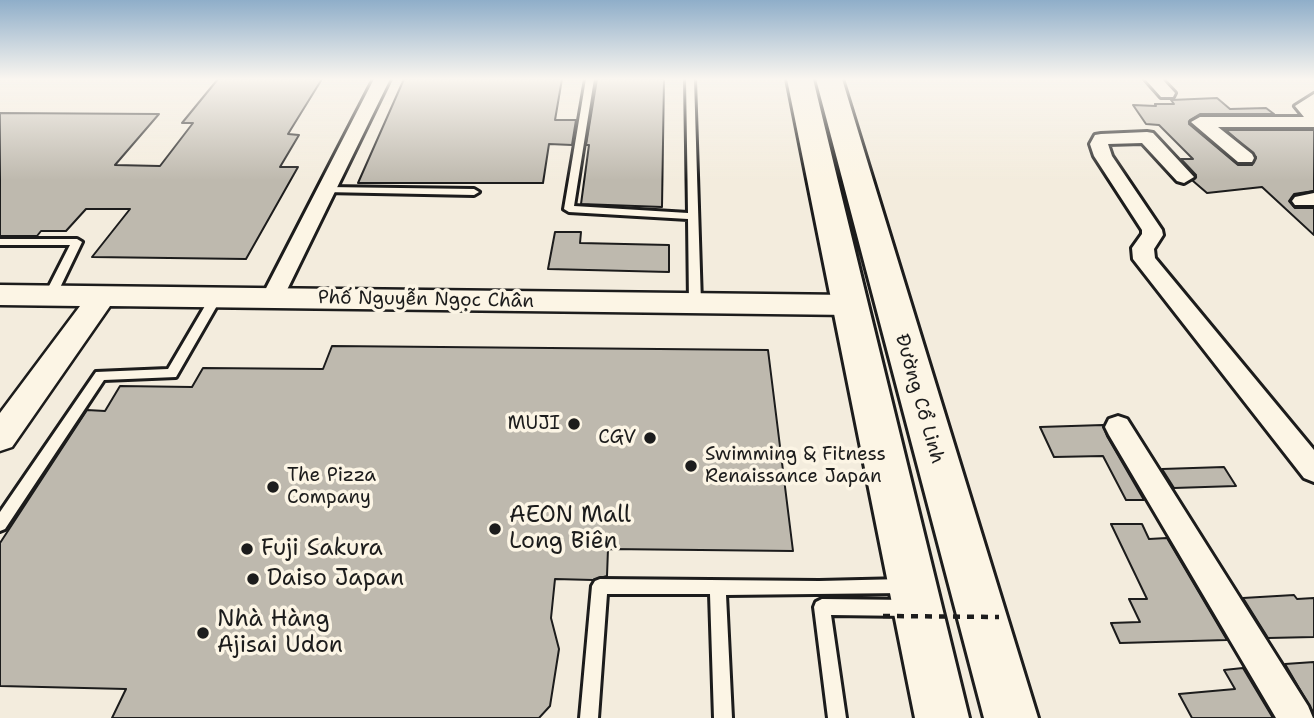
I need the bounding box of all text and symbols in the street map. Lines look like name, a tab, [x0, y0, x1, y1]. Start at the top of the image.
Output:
street label: Phố Nguyễn Ngọc Chân	[318, 287, 534, 313]
street label: Đường Cổ Linh	[890, 331, 948, 467]
place label: MUJI	[507, 413, 560, 435]
marker: MUJI	[566, 416, 582, 432]
place label: CGV	[598, 427, 636, 449]
marker: CGV	[642, 430, 658, 446]
place label: Swimming & Fitness Renaissance Japan	[705, 444, 886, 488]
marker: Swimming & Fitness Renaissance Japan	[683, 458, 699, 474]
place label: The Pizza Company	[287, 465, 376, 509]
marker: The Pizza Company	[265, 479, 281, 495]
place label: AEON Mall Long Biên	[509, 502, 631, 556]
marker: AEON Mall Long Biên	[487, 521, 503, 537]
place label: Fuji Sakura	[261, 535, 383, 563]
marker: Fuji Sakura	[239, 541, 255, 557]
place label: Daiso Japan	[267, 565, 404, 593]
marker: Daiso Japan	[245, 571, 261, 587]
place label: Nhà Hàng Ajisai Udon	[217, 606, 343, 660]
marker: Nhà Hàng Ajisai Udon	[195, 625, 211, 641]

